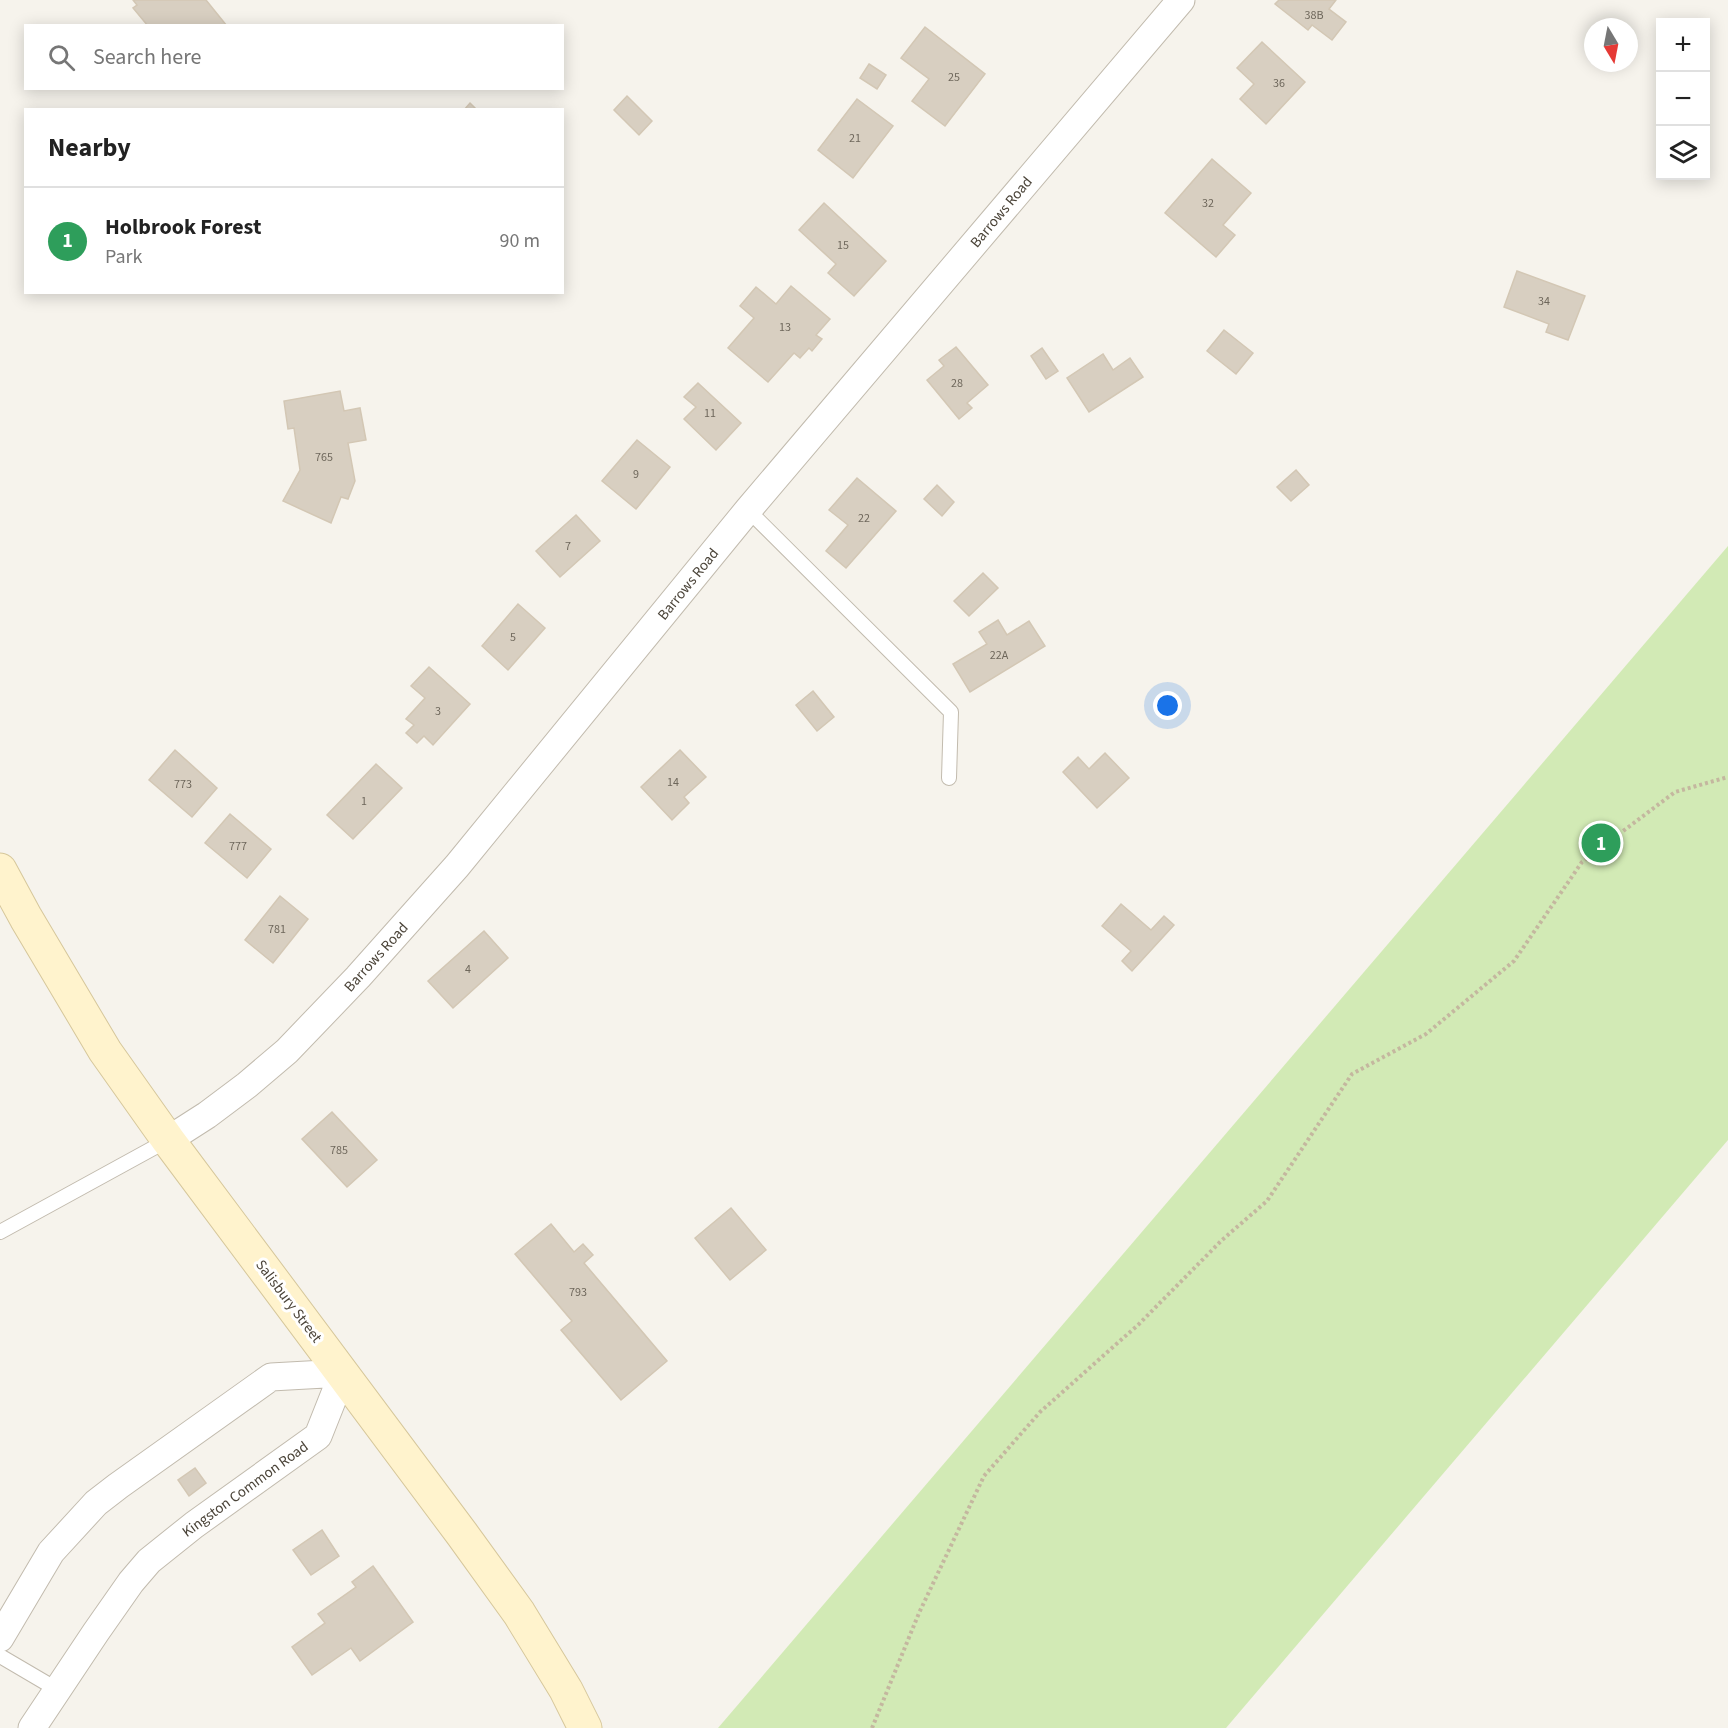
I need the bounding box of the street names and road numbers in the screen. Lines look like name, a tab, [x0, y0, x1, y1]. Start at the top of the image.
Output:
street label: Barrows Road	[965, 172, 1037, 252]
street label: Barrows Road	[653, 544, 724, 625]
street label: Barrows Road	[339, 918, 413, 997]
street label: Salisbury Street	[250, 1255, 327, 1347]
street label: Kingston Common Road	[178, 1436, 313, 1542]

